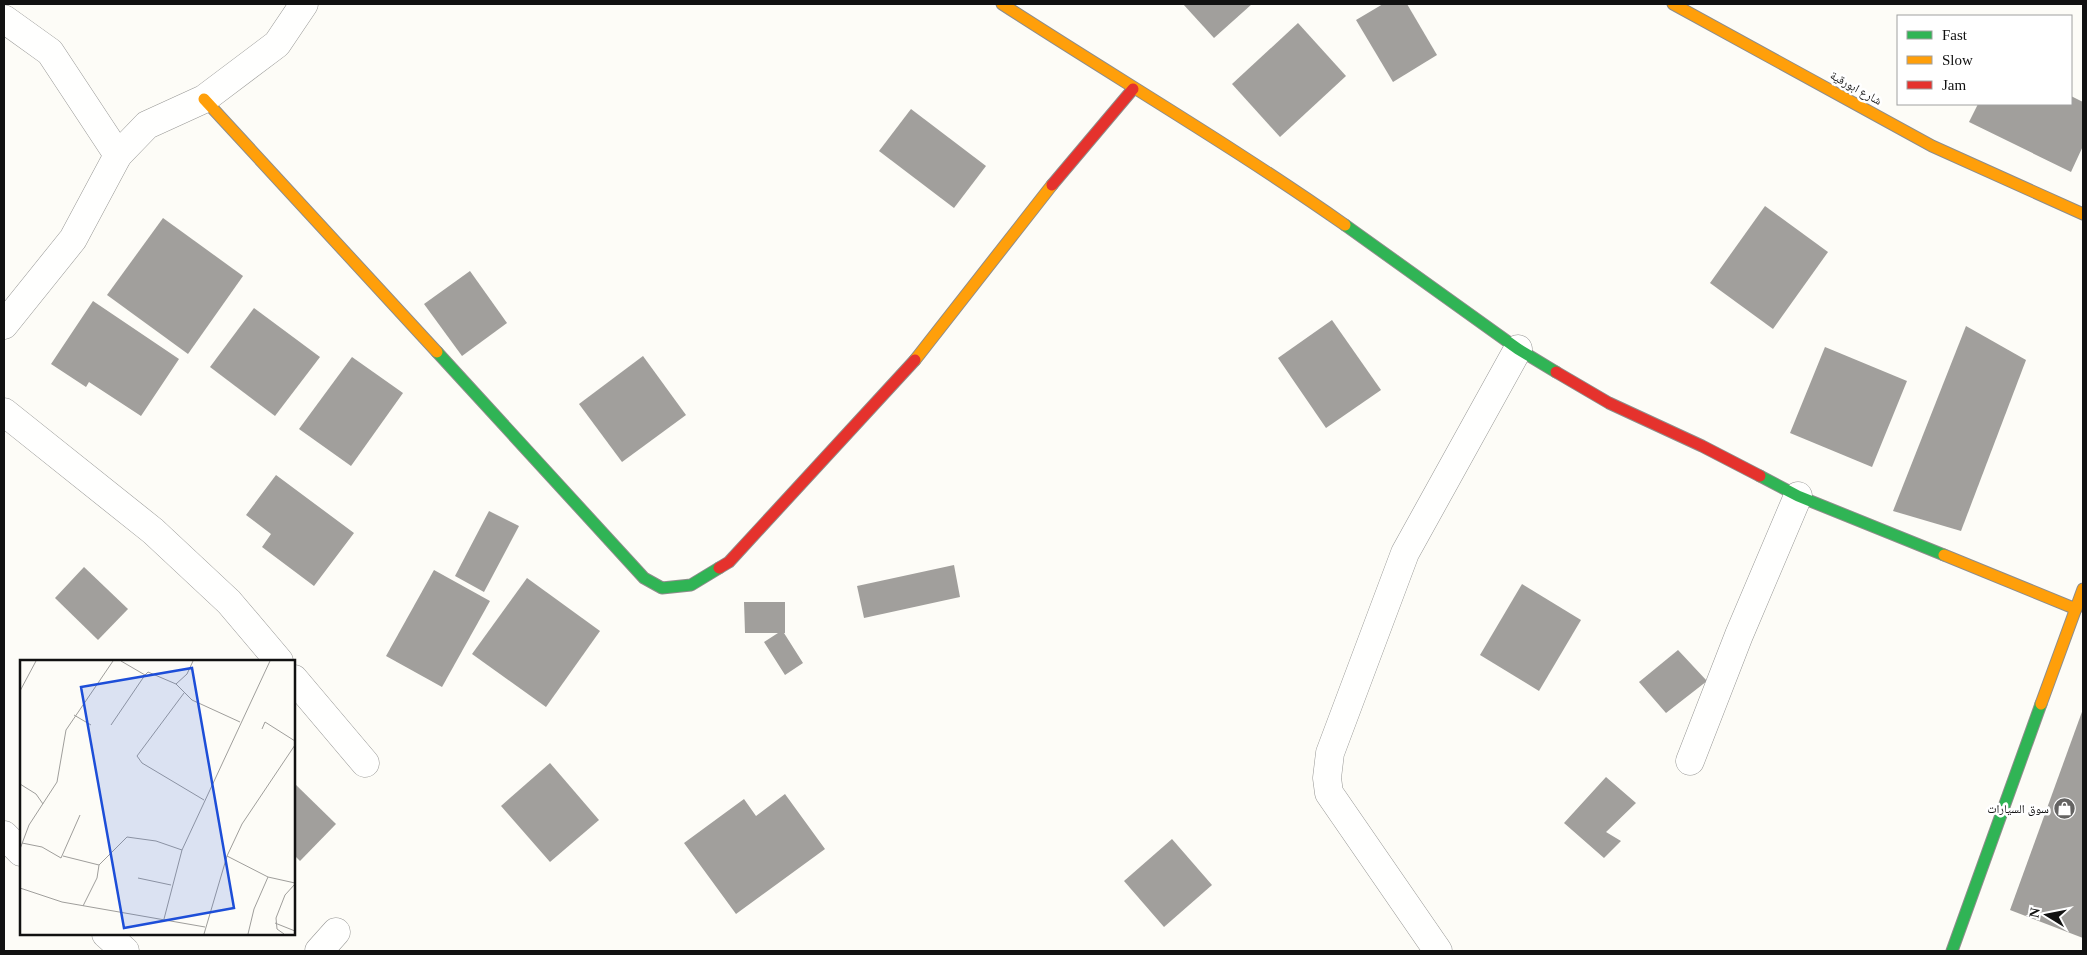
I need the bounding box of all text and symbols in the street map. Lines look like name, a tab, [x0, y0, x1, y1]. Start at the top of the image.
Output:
legend	[1897, 15, 2072, 105]
text: Fast	[1942, 27, 1968, 43]
text: Slow	[1942, 52, 1973, 68]
street label: شارع ابورقية	[1827, 68, 1884, 109]
text: Jam	[1942, 77, 1966, 93]
inset map	[20, 660, 295, 935]
shop icon: سوق السيارات	[2053, 797, 2077, 821]
place label: سوق السيارات	[1987, 802, 2049, 816]
north arrow	[2022, 890, 2072, 940]
text: N	[2026, 907, 2043, 919]

